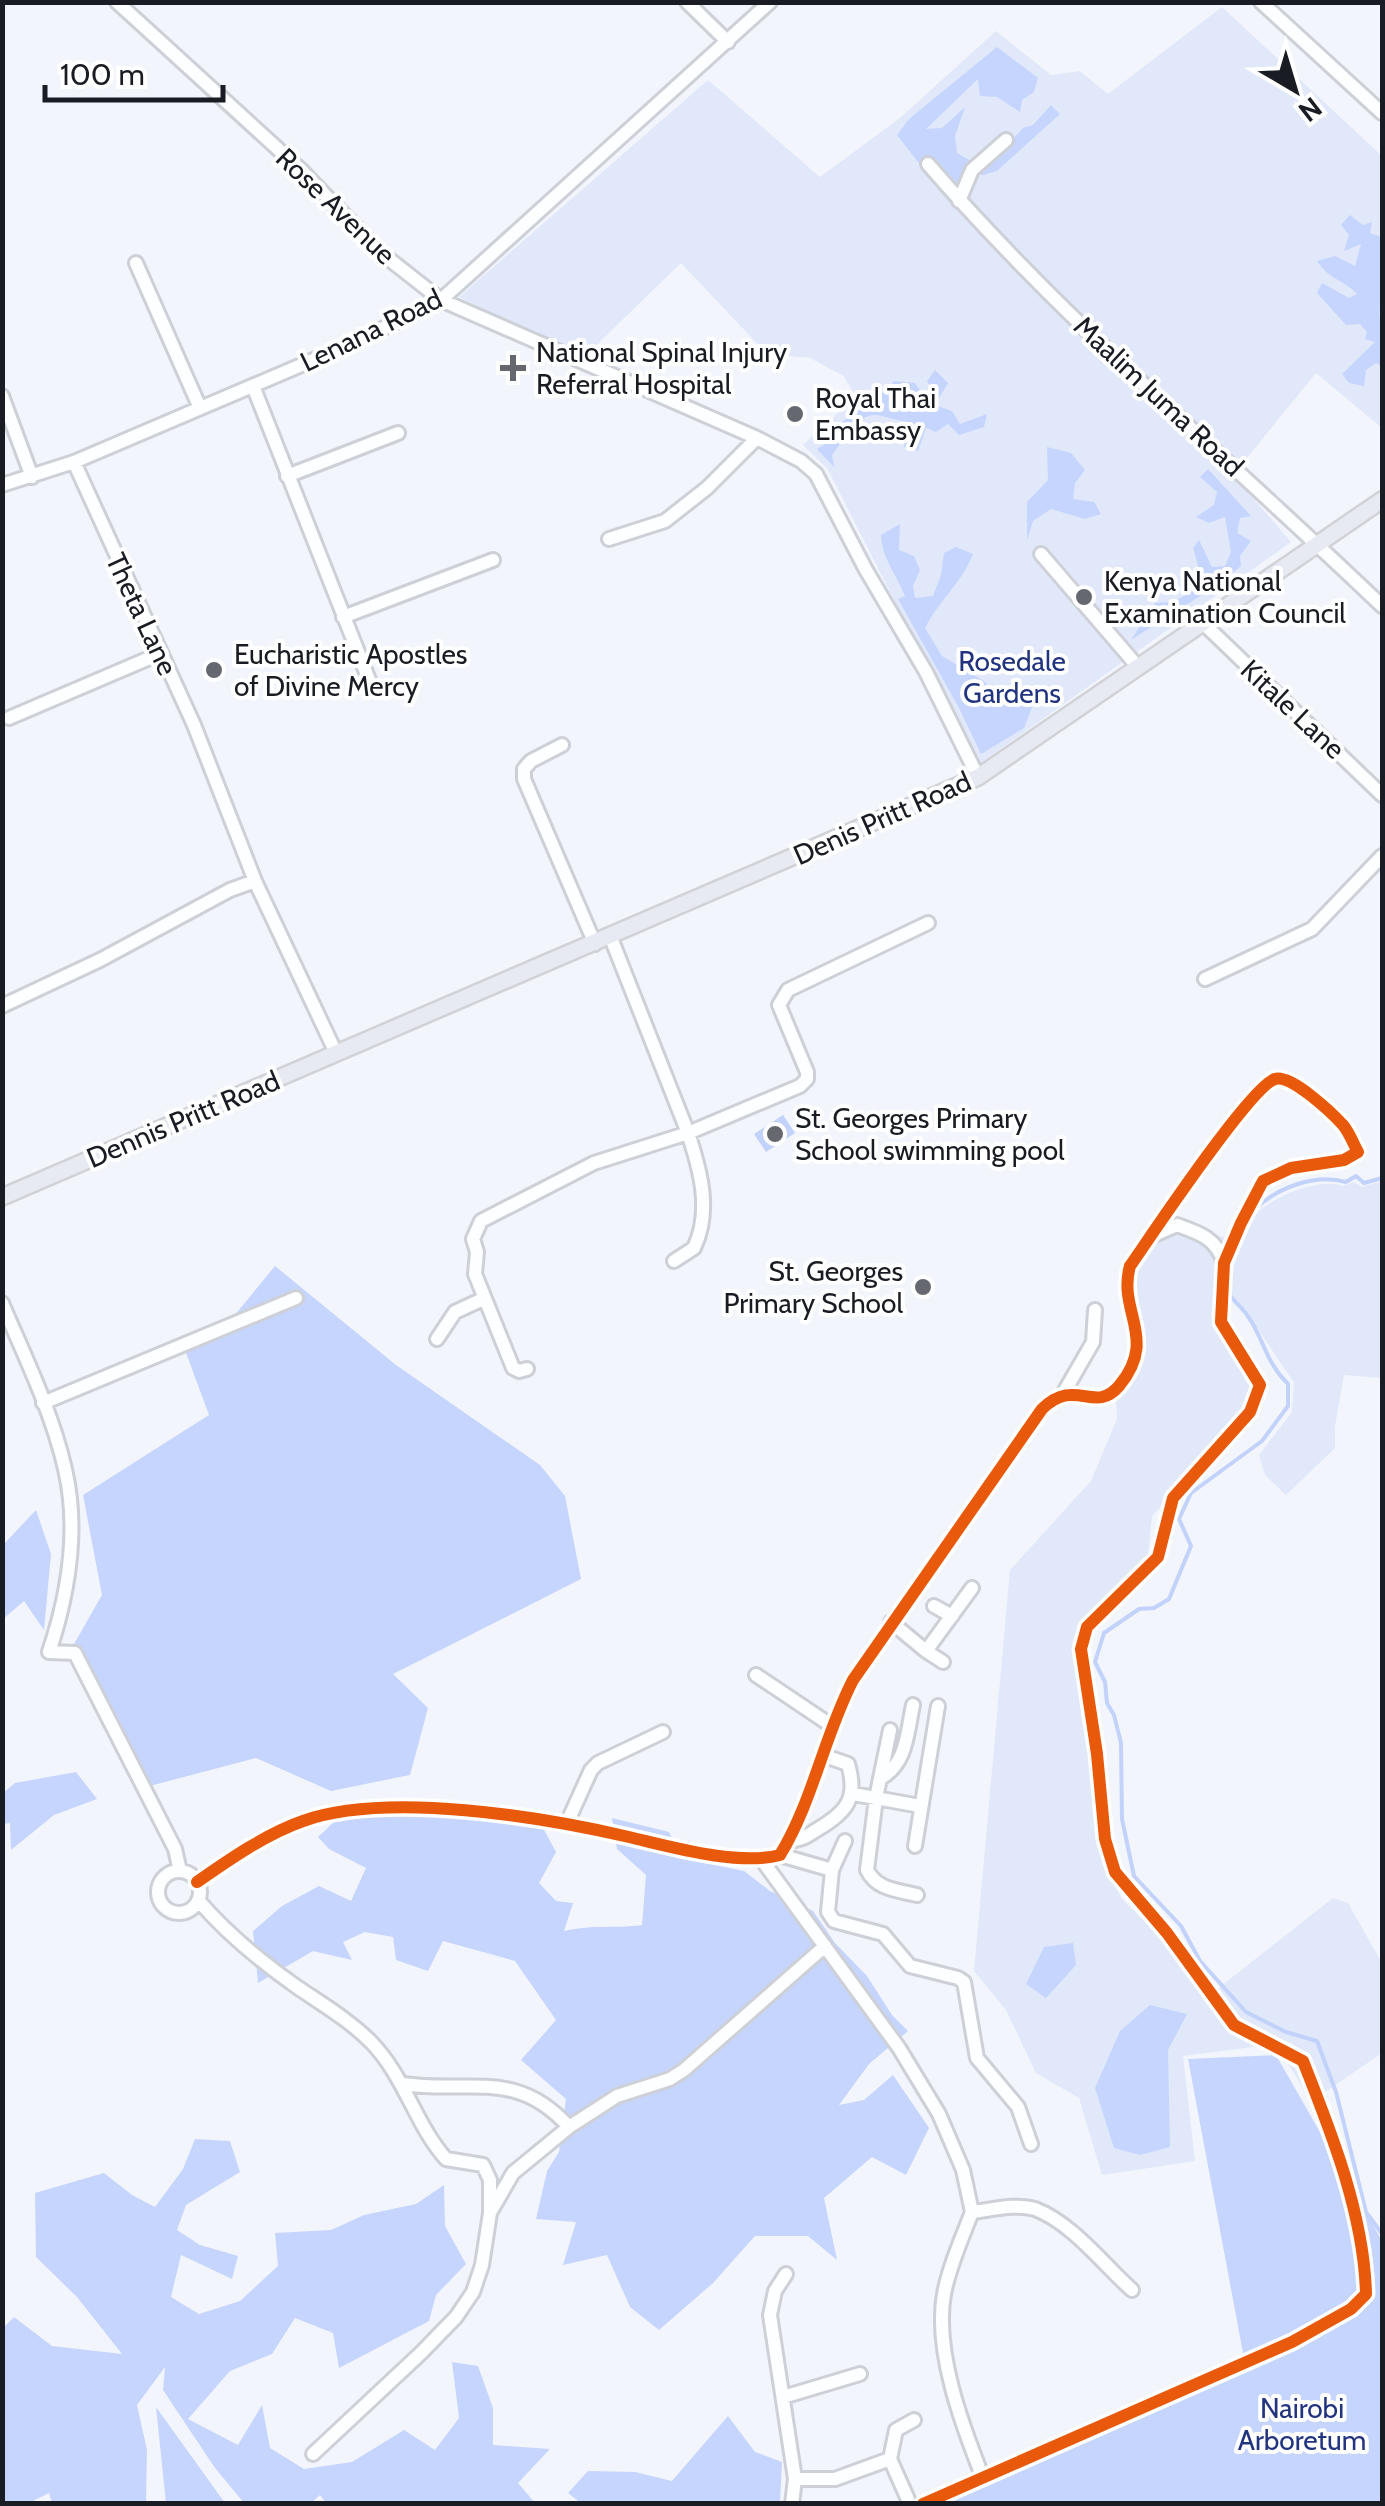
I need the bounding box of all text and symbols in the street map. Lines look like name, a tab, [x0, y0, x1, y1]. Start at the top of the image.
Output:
scale bar	[45, 40, 222, 102]
north arrow	[1245, 40, 1345, 140]
text: 100 m	[60, 56, 145, 93]
text: N	[1292, 90, 1329, 129]
street label: Rose Avenue	[269, 141, 403, 271]
street label: Lenana Road	[295, 281, 447, 379]
street label: Maalim Juma Road	[1067, 309, 1251, 483]
place label: National Spinal Injury Referral Hospital	[536, 335, 787, 401]
marker: National Spinal Injury Referral Hospital	[500, 355, 526, 381]
place label: Royal Thai Embassy	[815, 381, 936, 447]
marker: Royal Thai Embassy	[784, 403, 806, 425]
street label: Theta Lane	[99, 547, 185, 681]
place label: Kenya National Examination Council	[1104, 564, 1346, 630]
marker: Kenya National Examination Council	[1073, 586, 1095, 608]
place label: Eucharistic Apostles of Divine Mercy	[234, 637, 467, 703]
park label: Rosedale Gardens	[958, 644, 1066, 710]
street label: Kitale Lane	[1234, 652, 1352, 766]
marker: Eucharistic Apostles of Divine Mercy	[203, 659, 225, 681]
street label: Denis Pritt Road	[788, 764, 976, 872]
street label: Dennis Pritt Road	[81, 1063, 285, 1175]
place label: St. Georges Primary School swimming pool	[795, 1101, 1065, 1167]
marker: St. Georges Primary School swimming pool	[764, 1123, 786, 1145]
place label: St. Georges Primary School	[723, 1254, 903, 1320]
marker: St. Georges Primary School	[912, 1276, 934, 1298]
park label: Nairobi Arboretum	[1238, 2391, 1366, 2457]

